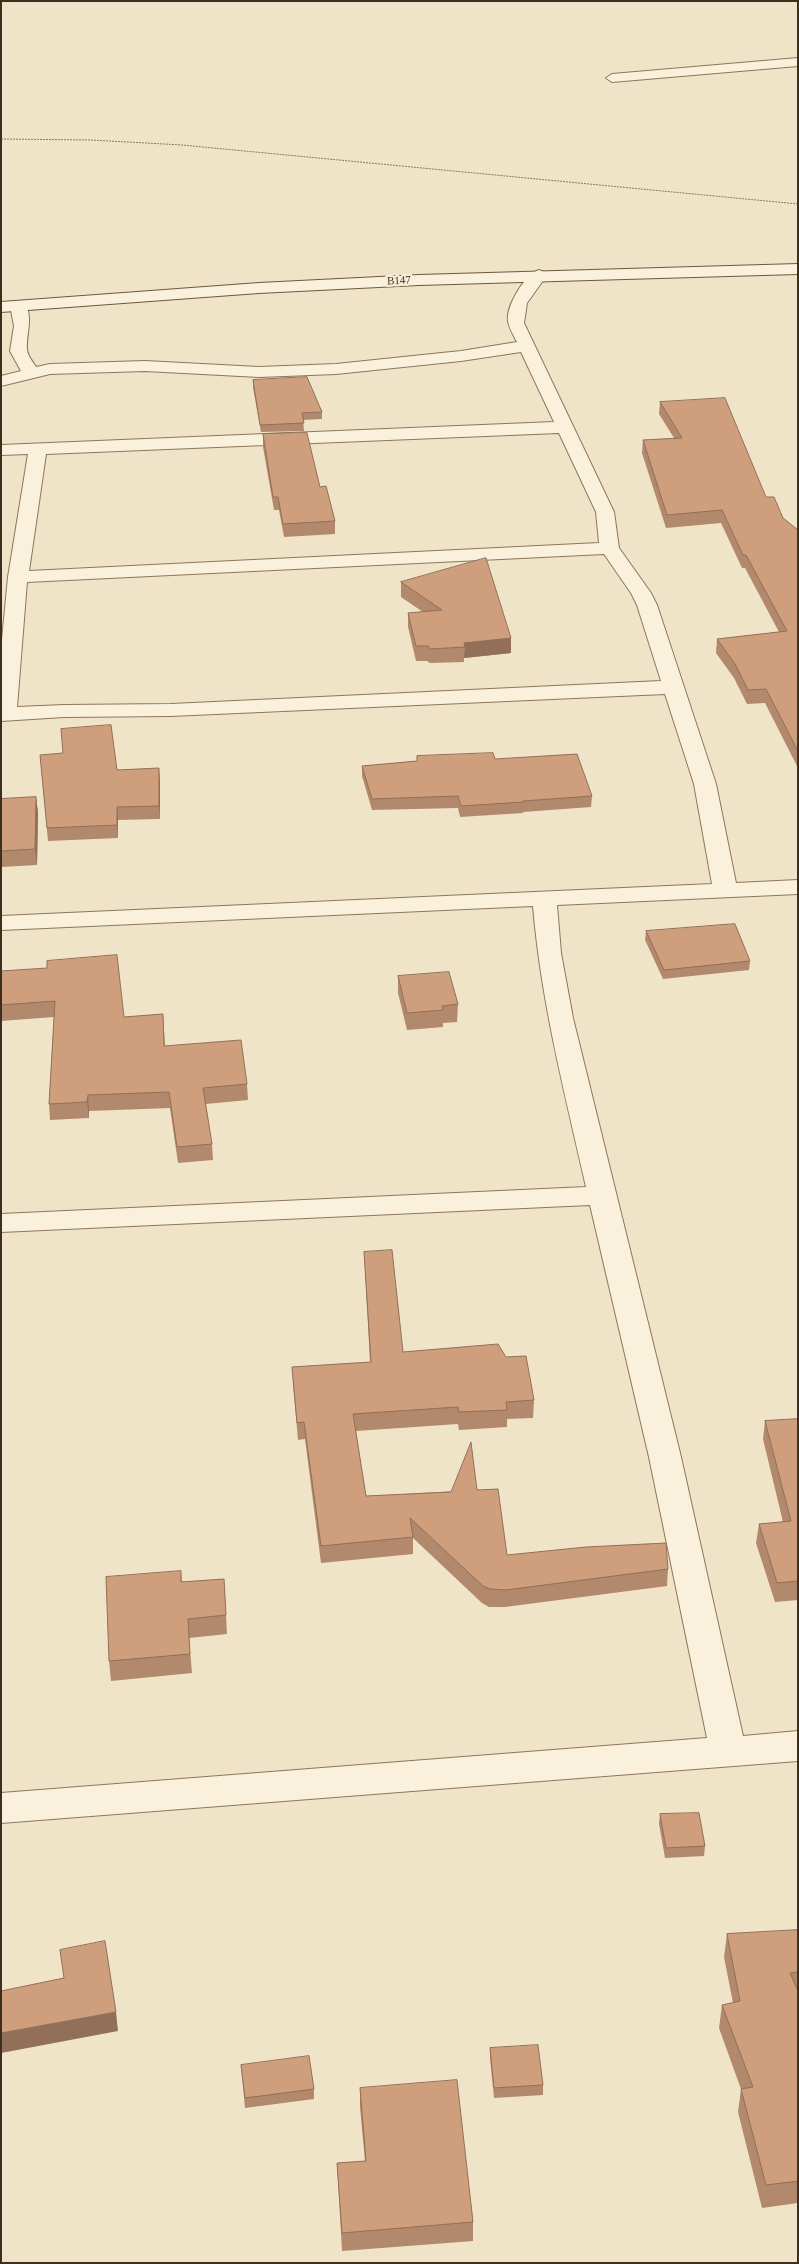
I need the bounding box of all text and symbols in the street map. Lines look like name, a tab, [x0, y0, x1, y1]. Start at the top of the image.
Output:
street label: B147	[387, 274, 411, 288]

